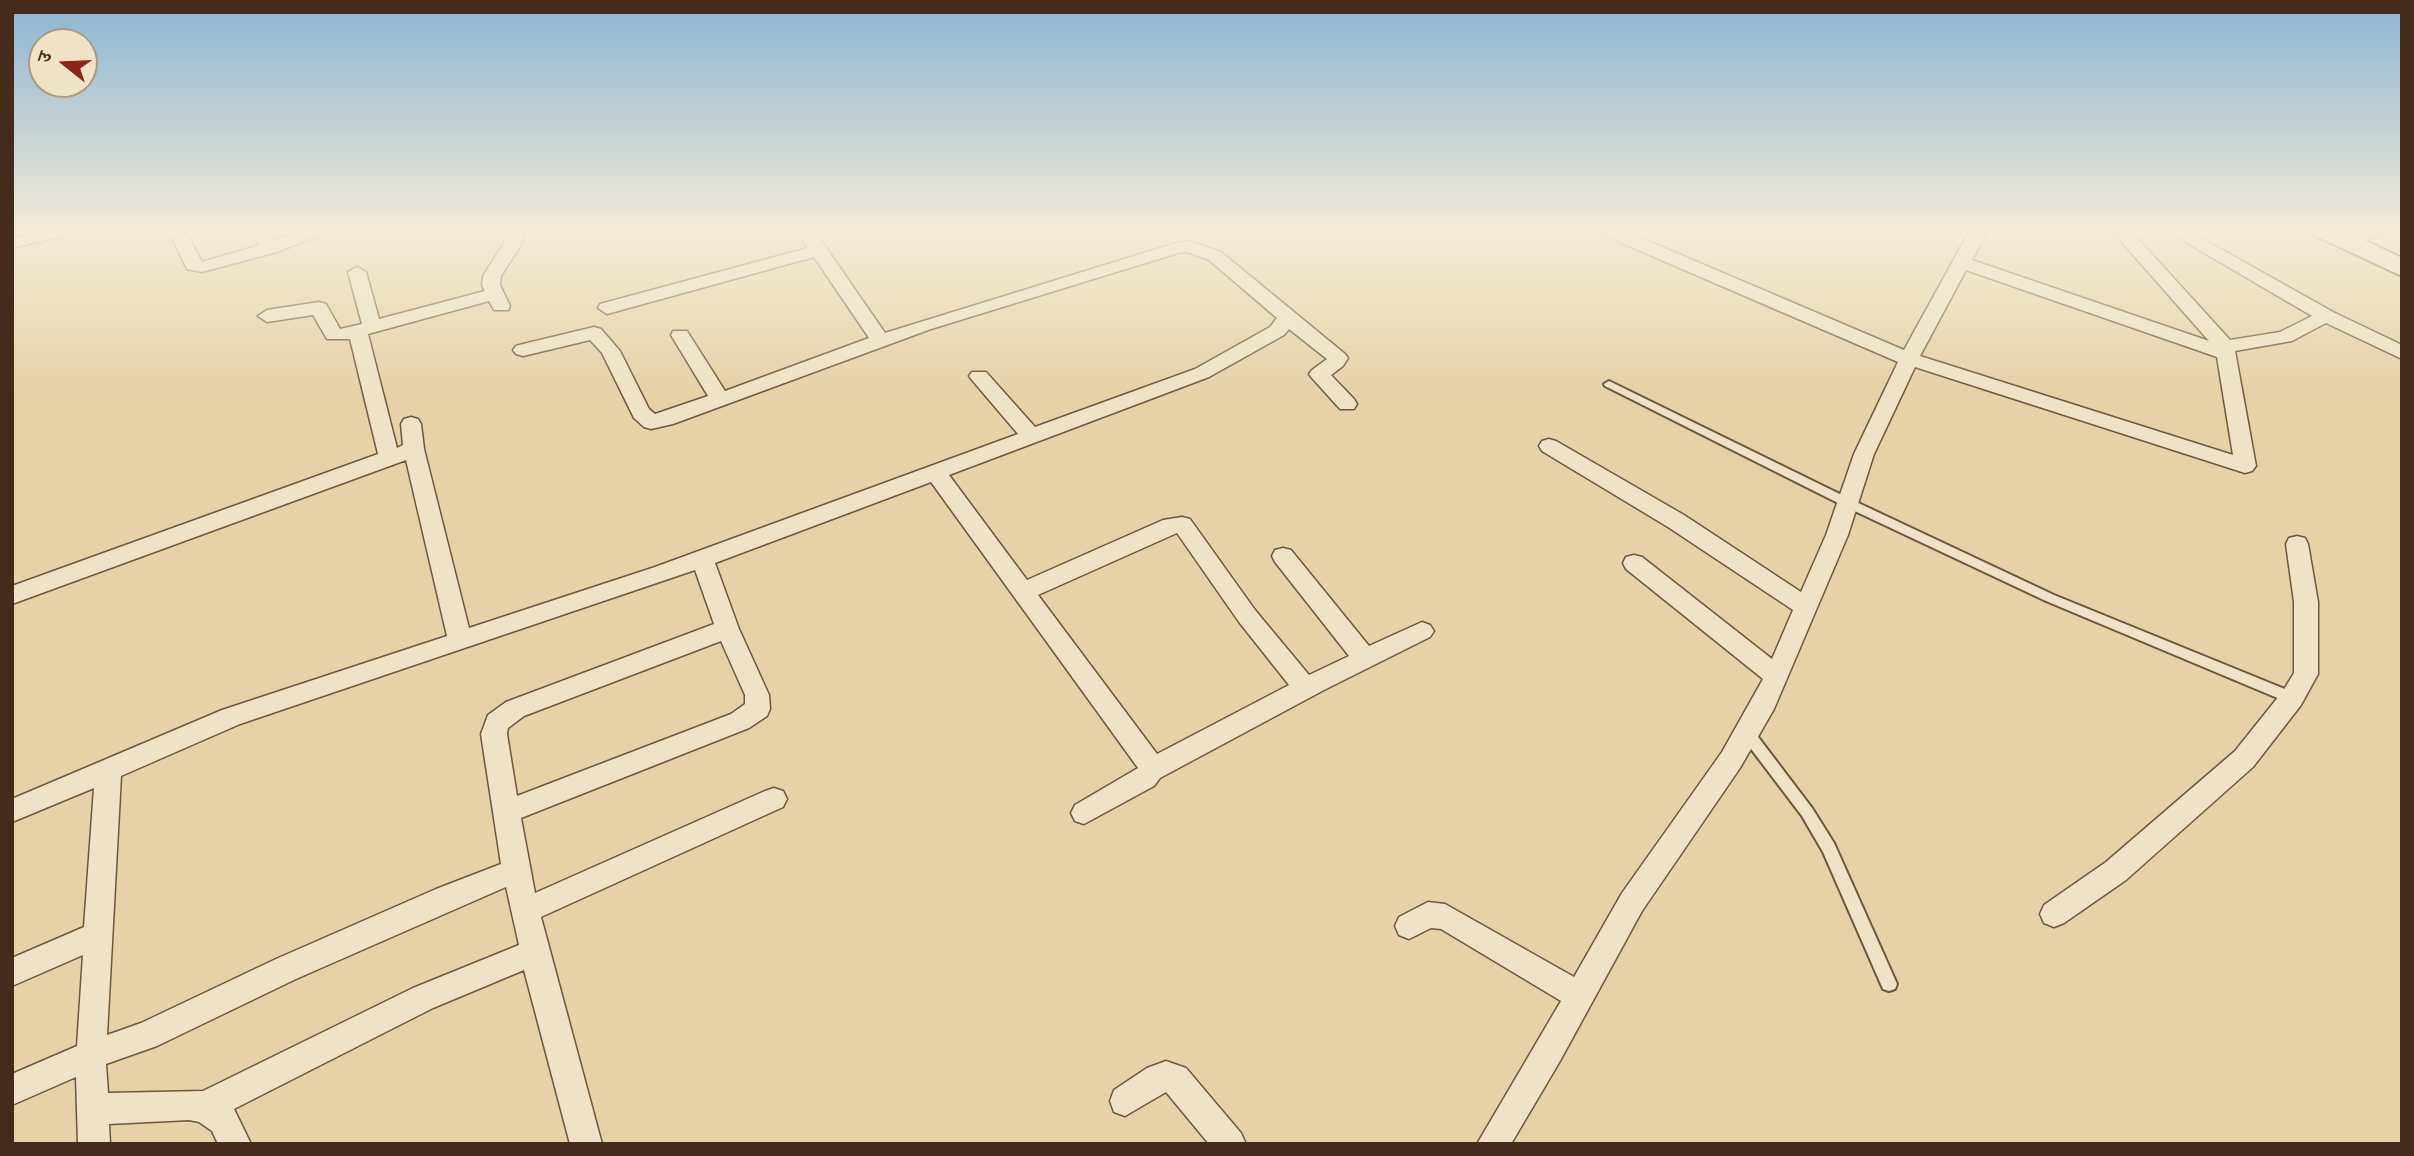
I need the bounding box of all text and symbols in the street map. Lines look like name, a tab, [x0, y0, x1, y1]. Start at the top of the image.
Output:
north arrow	[28, 28, 98, 98]
text: उ	[32, 49, 57, 65]

